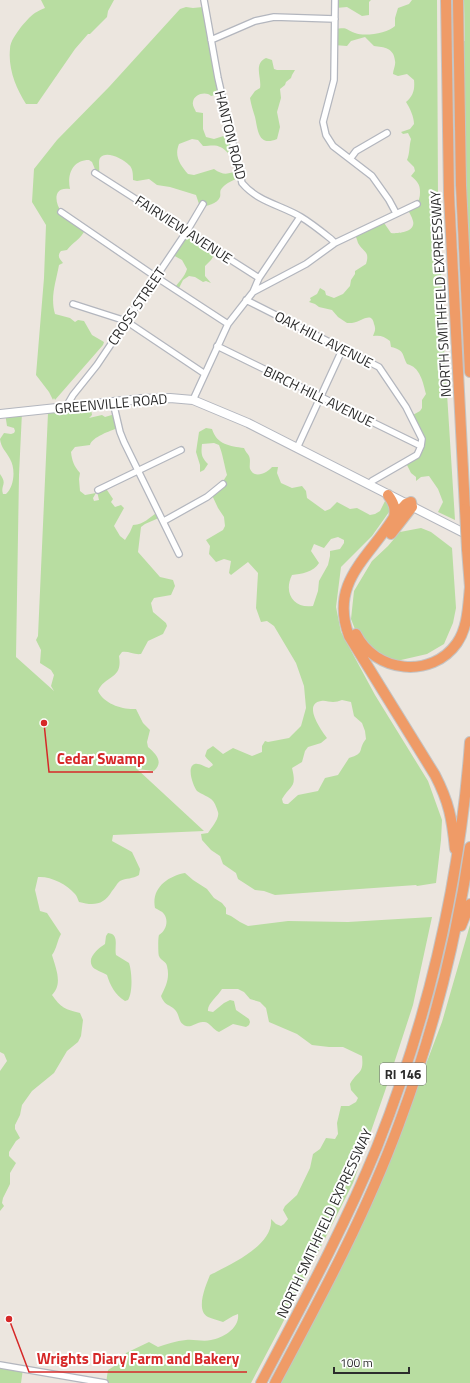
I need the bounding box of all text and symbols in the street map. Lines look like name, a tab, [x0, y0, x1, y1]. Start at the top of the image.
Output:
street label: HANTON ROAD	[210, 88, 252, 182]
street label: FAIRVIEW AVENUE	[131, 190, 237, 268]
street label: NORTH SMITHFIELD EXPRESSWAY	[424, 190, 456, 398]
street label: CROSS STREET	[102, 262, 170, 349]
street label: OAK HILL AVENUE	[271, 305, 377, 373]
street label: BIRCH HILL AVENUE	[260, 360, 378, 432]
street label: GREENVILLE ROAD	[54, 388, 168, 418]
callout: Cedar Swamp	[49, 745, 153, 772]
text: Cedar Swamp	[57, 747, 145, 770]
road number: RI 146	[380, 1063, 426, 1085]
street label: NORTH SMITHFIELD EXPRESSWAY	[271, 1124, 377, 1321]
callout: Wrights Diary Farm and Bakery	[29, 1345, 247, 1372]
text: Wrights Diary Farm and Bakery	[37, 1347, 240, 1370]
scale bar	[334, 1349, 409, 1375]
text: 100 m	[340, 1353, 373, 1372]

